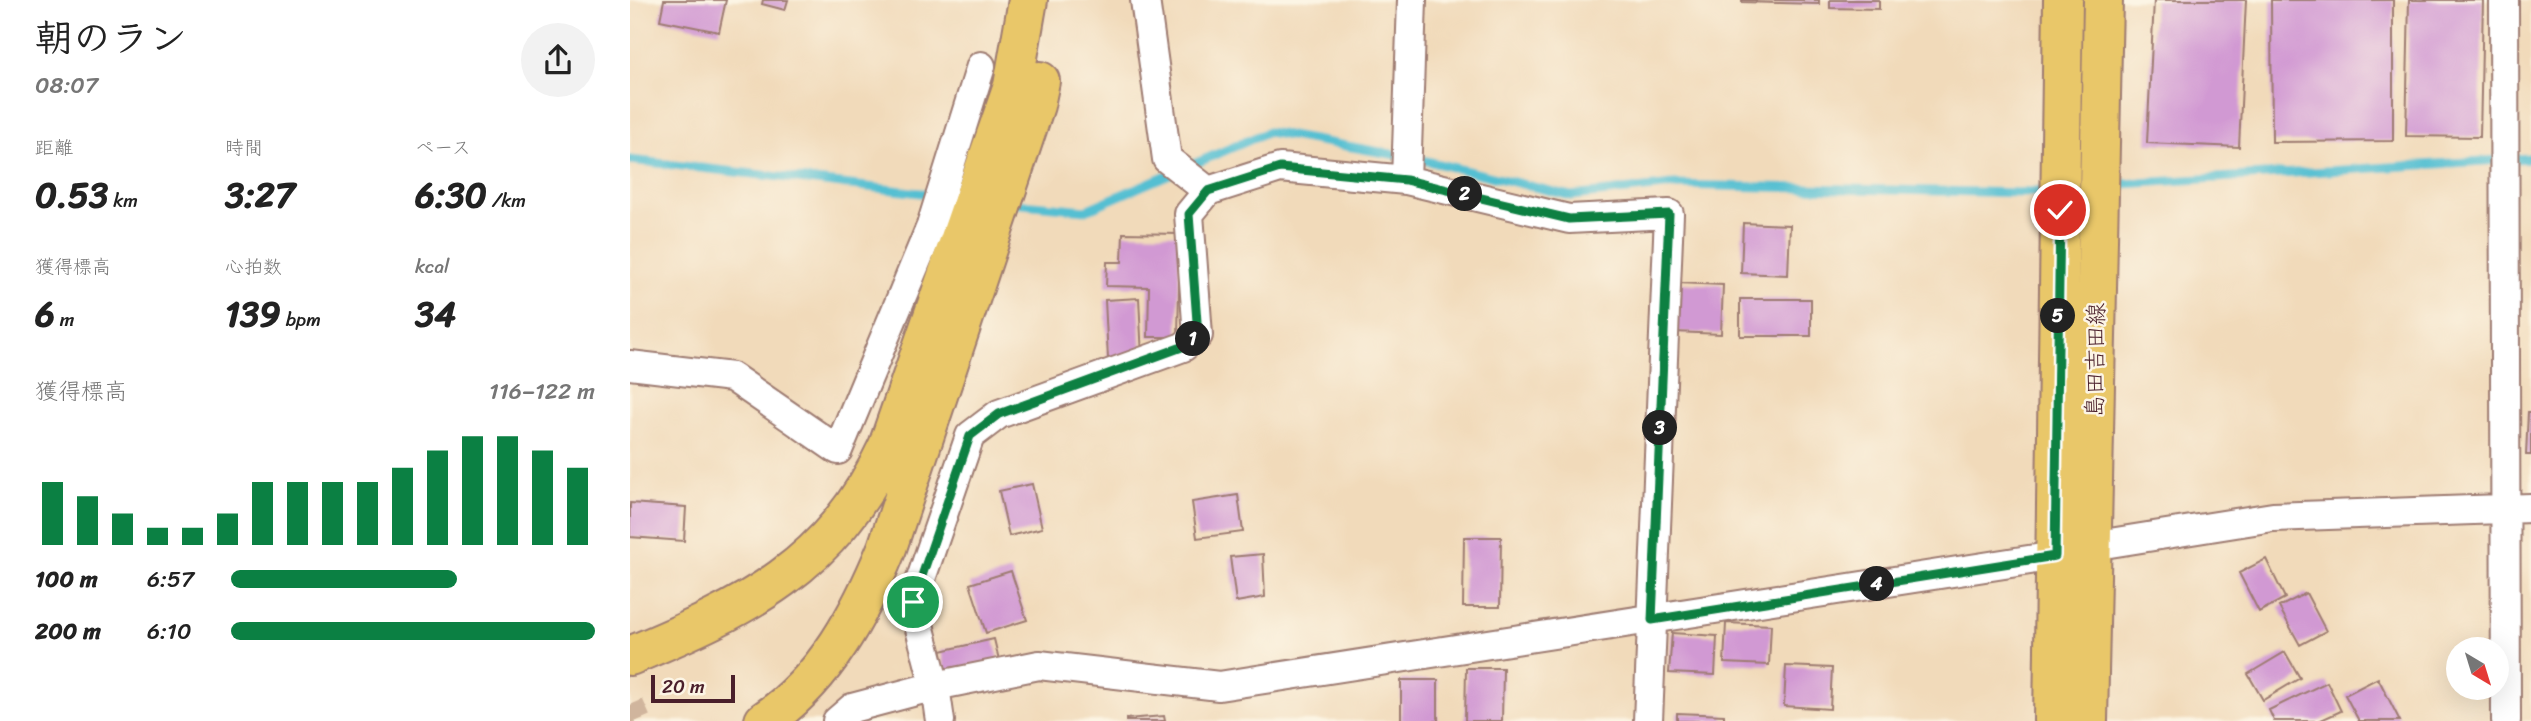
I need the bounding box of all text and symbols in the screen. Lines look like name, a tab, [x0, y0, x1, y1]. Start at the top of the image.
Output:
text: 朝のラン	[35, 5, 187, 72]
button: share	[521, 23, 595, 97]
text: 08:07	[35, 65, 98, 106]
text: 距離	[35, 131, 73, 164]
text: 時間	[225, 131, 263, 164]
text: ペース	[415, 131, 471, 164]
text: 0.53	[35, 164, 108, 226]
text: 3:27	[225, 164, 295, 226]
text: 6:30	[415, 164, 487, 226]
pin: 2	[1448, 176, 1482, 212]
text: 2	[1459, 177, 1470, 210]
pin	[2030, 180, 2090, 240]
text: km	[108, 184, 138, 217]
text: /km	[487, 184, 526, 217]
icon: check	[2041, 191, 2079, 229]
text: 獲得標高	[35, 250, 111, 283]
text: 心拍数	[225, 250, 282, 283]
text: kcal	[415, 250, 450, 283]
text: 6	[35, 283, 55, 345]
text: 139	[225, 283, 281, 345]
text: 34	[415, 283, 456, 345]
pin: 5	[2040, 298, 2076, 334]
text: 5	[2052, 299, 2063, 332]
street label: 島田吉田線	[2074, 302, 2117, 418]
text: m	[55, 303, 74, 336]
text: bpm	[281, 303, 321, 336]
pin: 1	[1176, 322, 1210, 356]
text: 1	[1188, 322, 1197, 355]
text: 獲得標高	[35, 371, 127, 412]
text: 116–122 m	[489, 371, 595, 412]
pin: 3	[1642, 410, 1678, 446]
text: 3	[1654, 411, 1665, 444]
text: 100 m	[35, 559, 98, 600]
text: 6:57	[147, 559, 194, 600]
pin: 4	[1860, 566, 1894, 602]
text: 4	[1871, 567, 1882, 600]
pin	[883, 572, 943, 632]
icon: arrive	[894, 583, 932, 621]
text: 200 m	[35, 611, 101, 652]
text: 6:10	[147, 611, 191, 652]
north arrow	[2446, 637, 2510, 700]
map controls	[2446, 637, 2509, 700]
text: 20 m	[662, 670, 705, 703]
scale bar	[651, 672, 735, 704]

